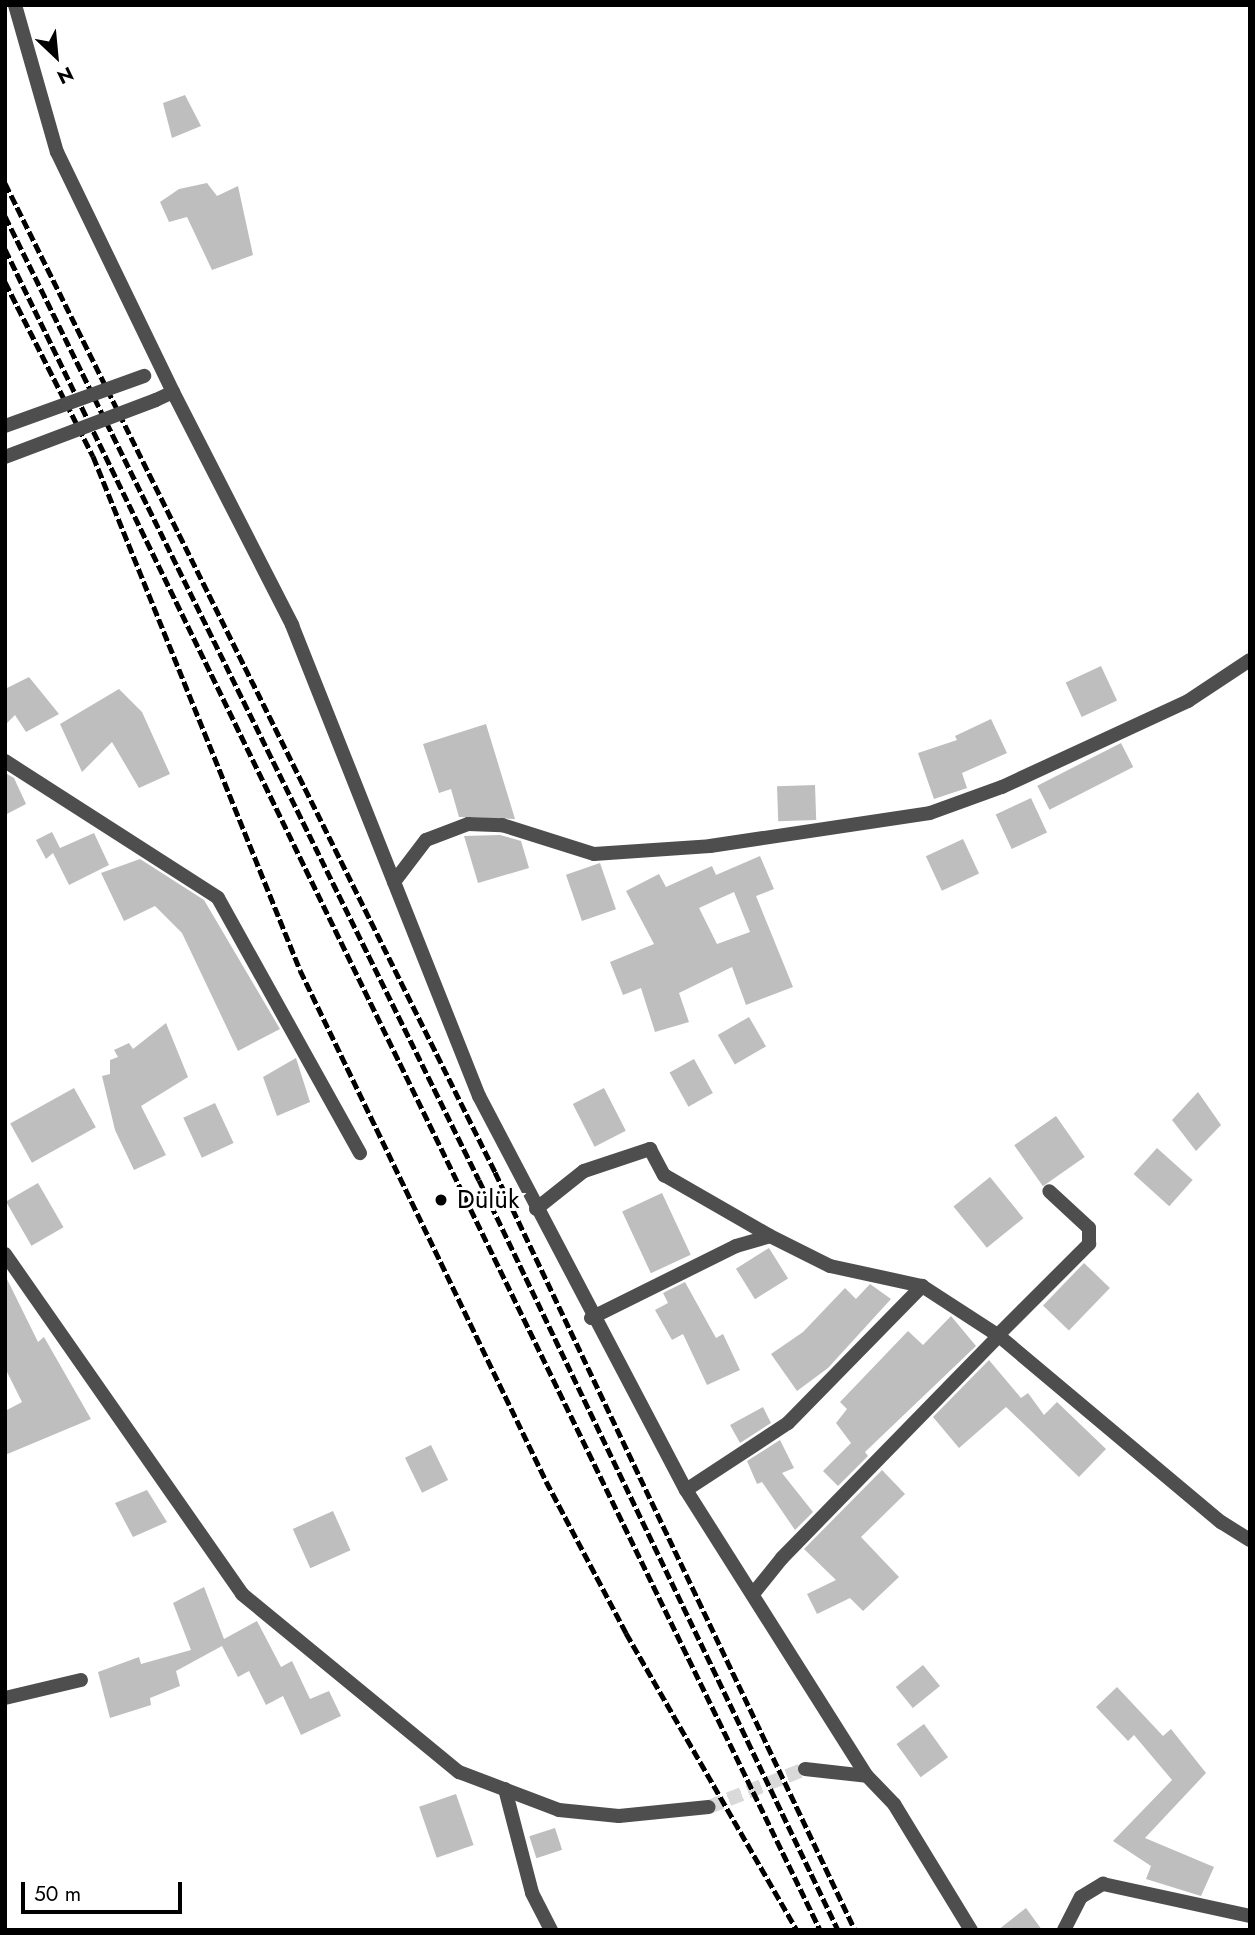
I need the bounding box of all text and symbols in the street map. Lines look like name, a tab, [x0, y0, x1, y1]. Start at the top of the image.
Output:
north arrow	[21, 21, 91, 91]
text: N	[53, 60, 78, 91]
place label: Dülük	[457, 1184, 519, 1216]
marker: Dülük	[431, 1190, 451, 1210]
scale bar	[24, 1868, 186, 1912]
text: 50 m	[34, 1879, 81, 1909]

